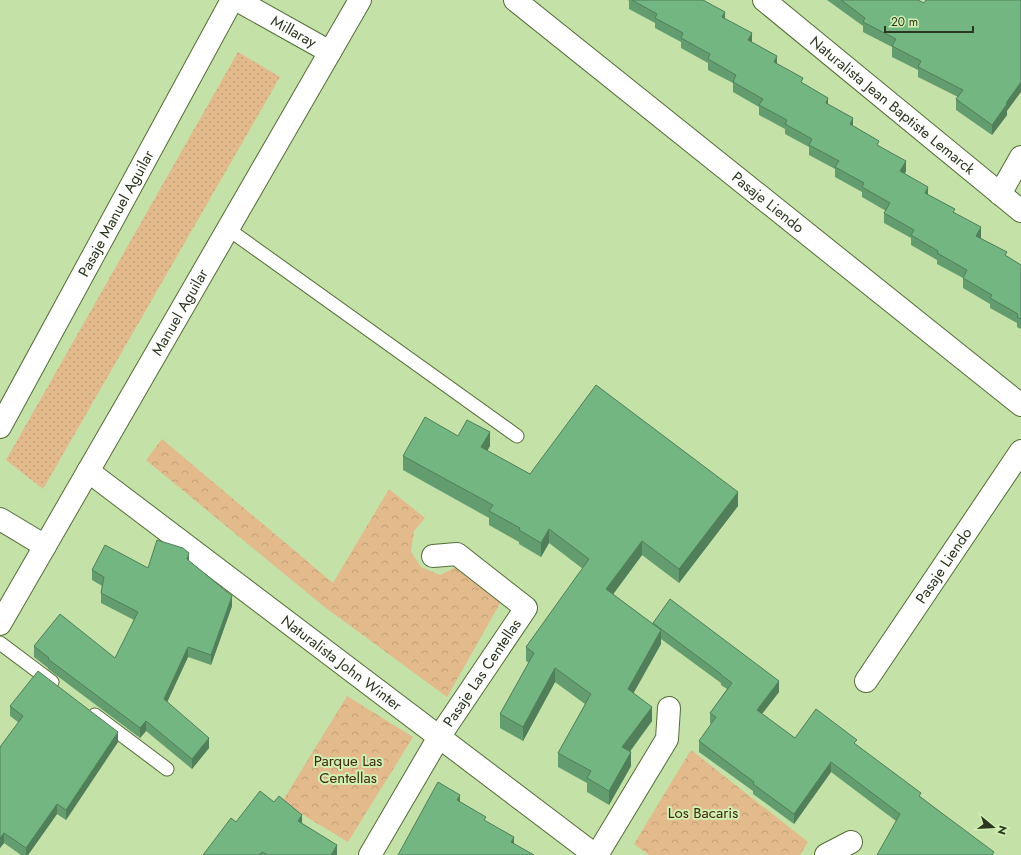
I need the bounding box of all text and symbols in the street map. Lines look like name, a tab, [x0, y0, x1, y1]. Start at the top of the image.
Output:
scale bar	[885, 8, 973, 34]
street label: Millaray	[267, 10, 321, 53]
text: 20 m	[891, 13, 918, 31]
street label: Naturalista Jean Baptiste Lemarck	[805, 31, 980, 180]
street label: Pasaje Manuel Aguilar	[73, 145, 160, 281]
street label: Pasaje Liendo	[727, 167, 809, 238]
street label: Manuel Aguilar	[146, 264, 214, 360]
street label: Pasaje Liendo	[910, 523, 977, 608]
street label: Naturalista John Winter	[276, 610, 407, 717]
street label: Pasaje Las Centellas	[438, 614, 527, 731]
park label: Parque Las Centellas	[314, 750, 382, 789]
park label: Los Bacaris	[668, 802, 738, 824]
north arrow	[973, 807, 1013, 847]
text: N	[994, 823, 1011, 837]

